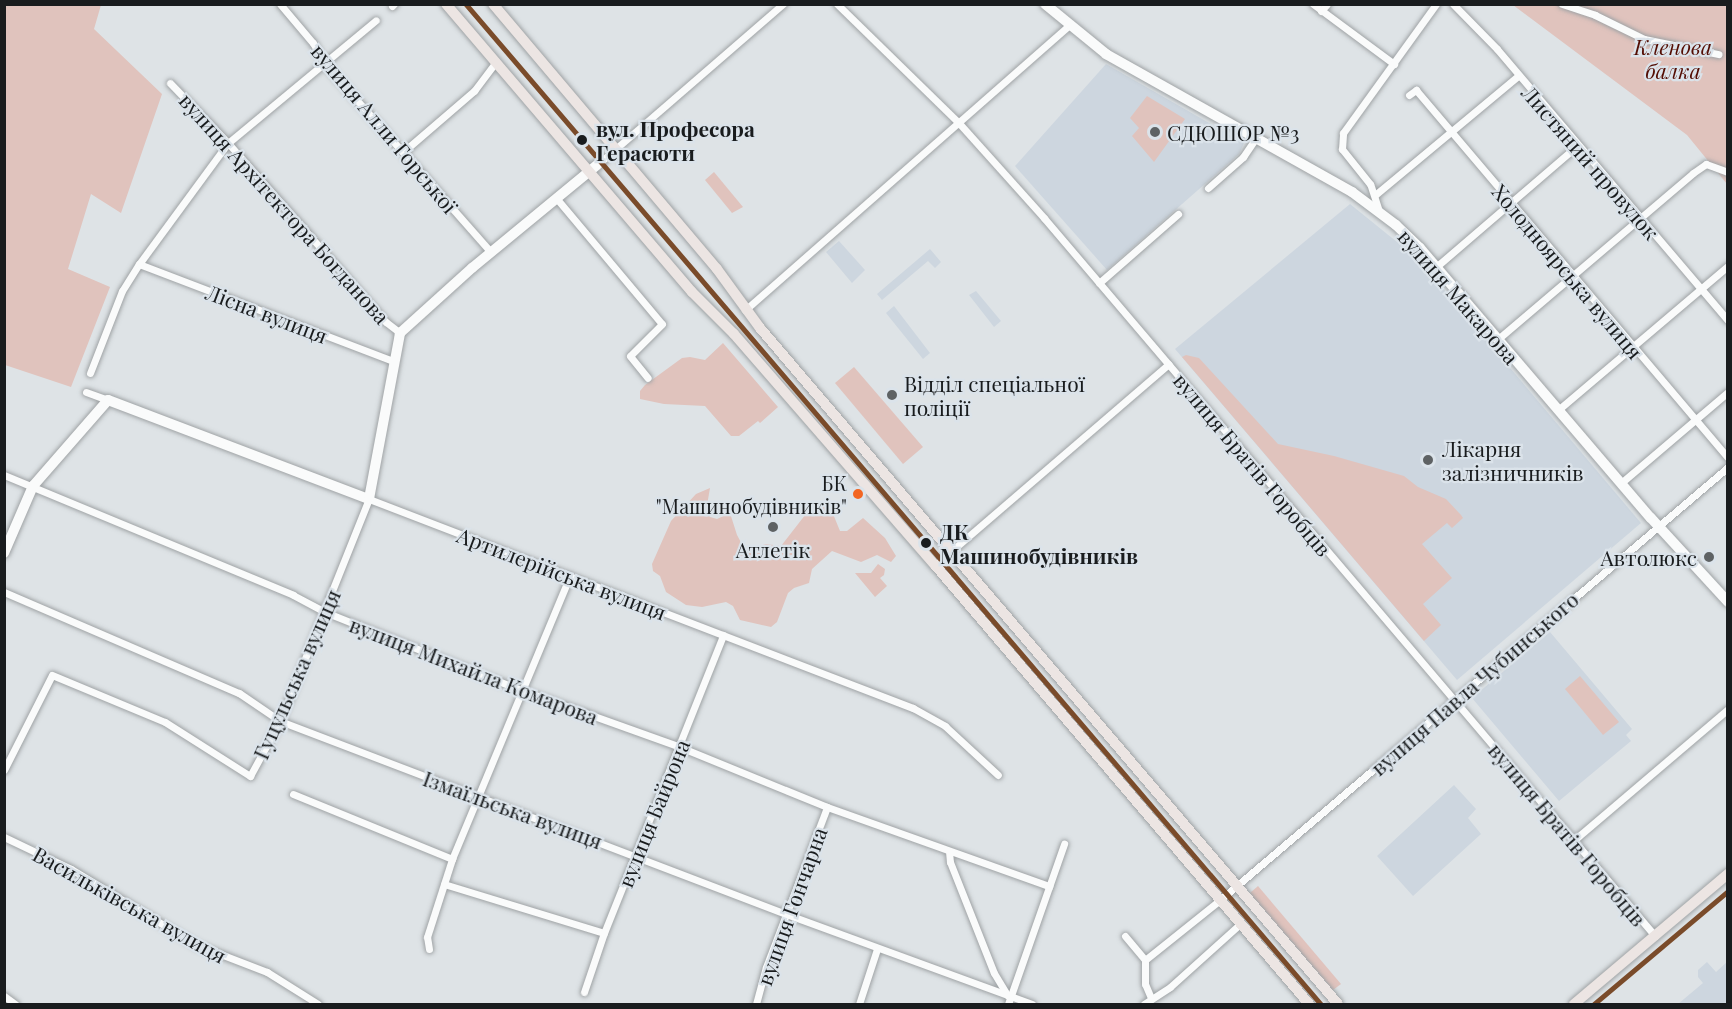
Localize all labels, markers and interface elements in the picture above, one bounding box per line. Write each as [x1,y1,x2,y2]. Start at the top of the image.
park label: Кленова балка [1634,33,1712,83]
street label: вулиця Алли Горської [307,38,463,218]
street label: Листяний провулок [1517,80,1665,244]
street label: вулиця Архітектора Богданова [175,87,395,329]
place label: вул. Професора Герасюти [596,115,755,165]
place label: СДЮШОР №3 [1167,119,1299,145]
marker: СДЮШОР №3 [1148,125,1162,139]
marker: вул. Професора Герасюти [573,131,591,149]
street label: Холодноярська вулиця [1487,178,1649,364]
street label: вулиця Макарова [1393,223,1525,369]
street label: Лісна вулиця [203,278,331,348]
street label: вулиця Братів Горобців [1169,367,1337,561]
place label: Відділ спеціальної поліції [904,370,1085,420]
marker: Відділ спеціальної поліції [885,388,899,402]
place label: Лікарня залізничників [1442,435,1583,485]
marker: Лікарня залізничників [1419,451,1437,469]
place label: БК "Машинобудівників" [656,470,847,517]
marker: БК "Машинобудівників" [852,488,864,500]
place label: ДК Машинобудівників [940,518,1138,568]
marker: Атлетік [766,520,780,534]
street label: Артилерійська вулиця [454,522,670,624]
marker: ДК Машинобудівників [917,534,935,552]
place label: Атлетік [736,536,810,562]
place label: Автолюкс [1600,544,1697,570]
marker: Автолюкс [1702,550,1716,564]
street label: Гуцульська вулиця [247,585,345,763]
street label: вулиця Павла Чубинського [1365,586,1583,780]
street label: вулиця Михайла Комарова [346,611,602,729]
street label: вулиця Байрона [612,735,694,891]
street label: вулиця Братів Горобців [1484,737,1652,931]
street label: Ізмаїльська вулиця [420,765,606,853]
street label: вулиця Гончарна [751,824,831,988]
street label: Васильківська вулиця [29,840,231,968]

